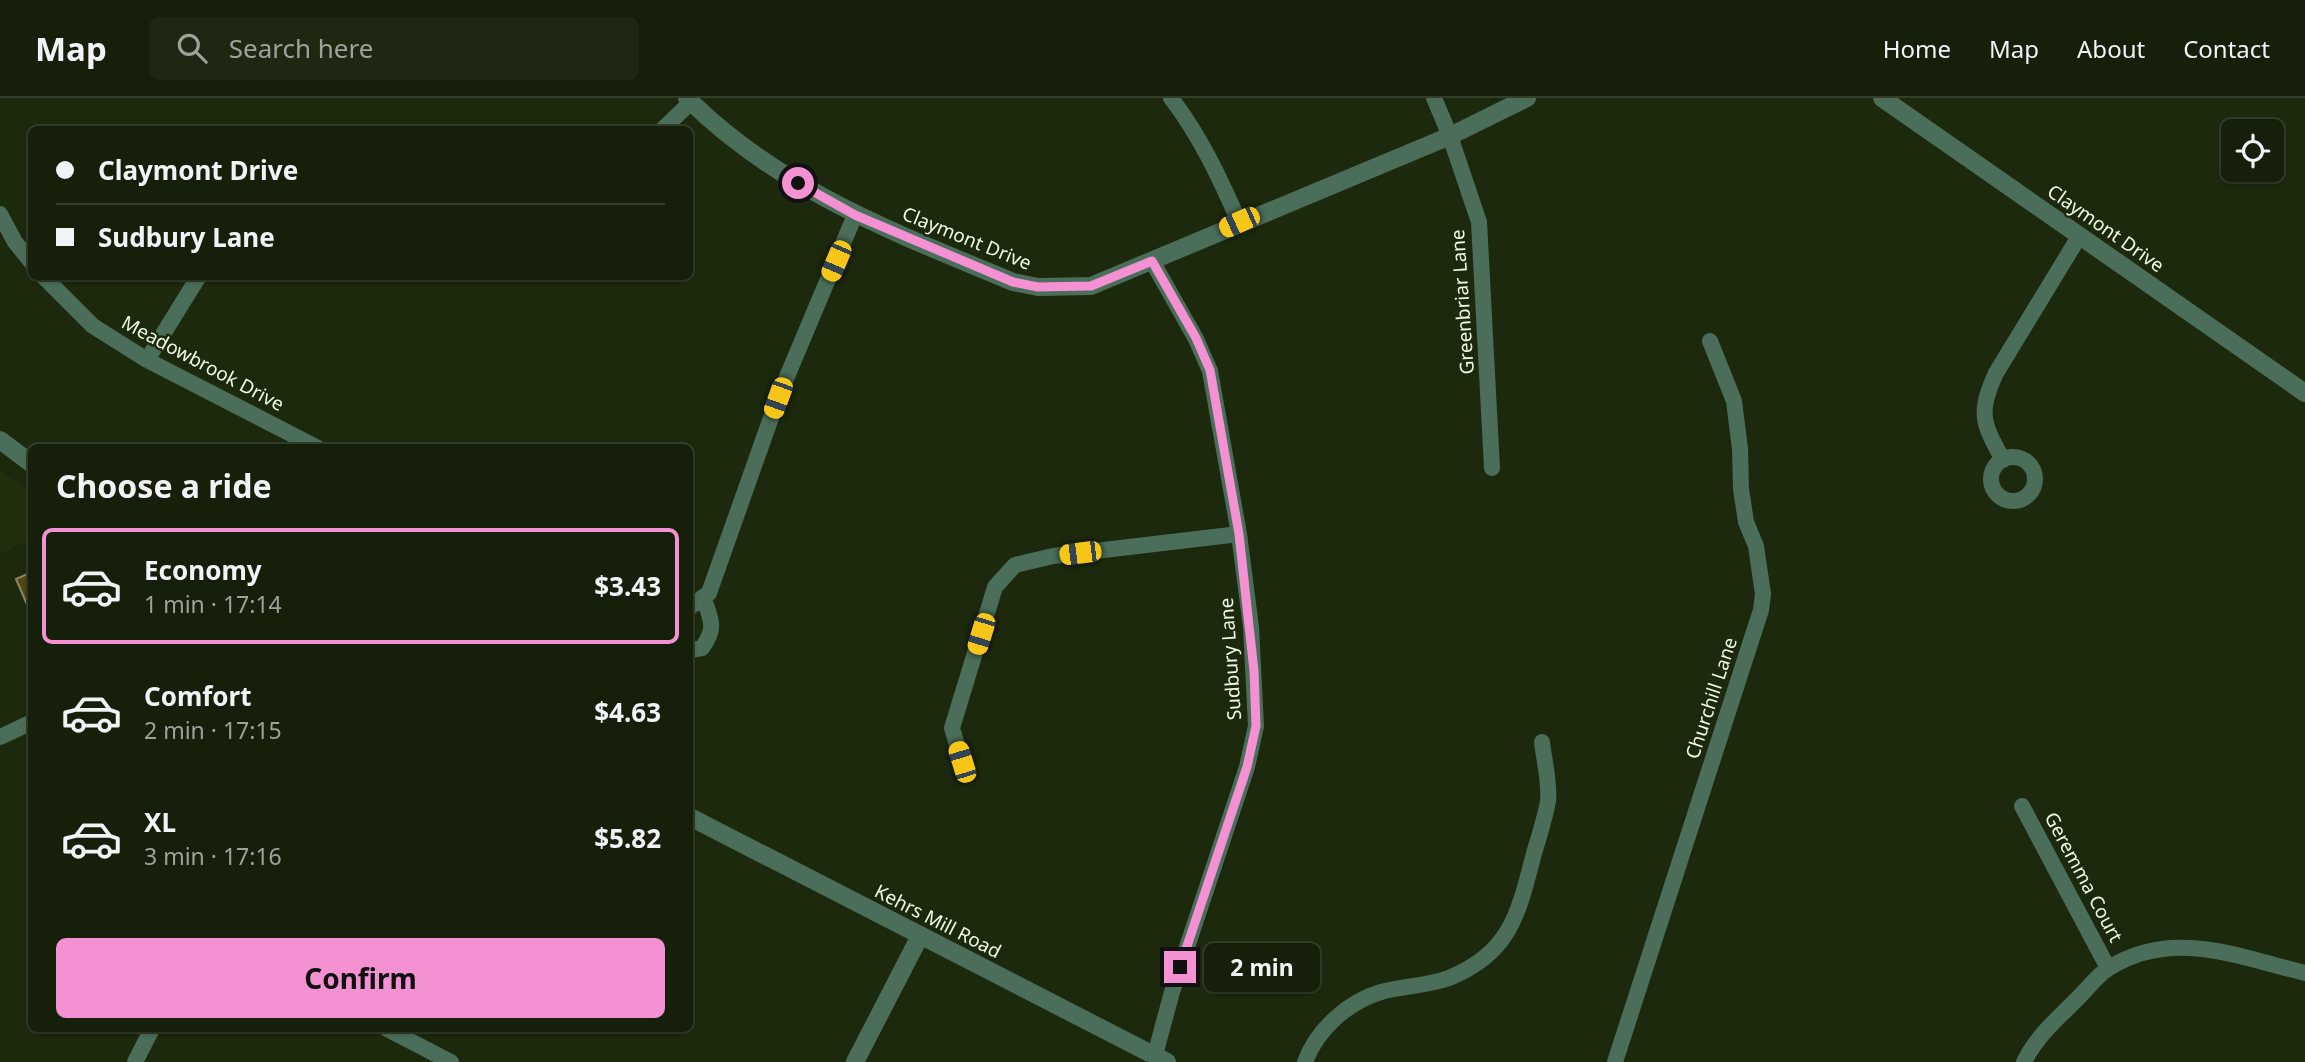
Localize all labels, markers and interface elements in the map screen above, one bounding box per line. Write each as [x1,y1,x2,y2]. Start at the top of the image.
search box [149,17,639,80]
text: Map [35,26,107,71]
icon: search [173,29,211,67]
text: Search here [229,30,373,66]
text: Home [1883,32,1951,65]
text: Map [1989,32,2039,65]
text: About [2077,32,2145,65]
text: Contact [2183,32,2270,65]
map controls [2221,119,2284,182]
button: locate [2221,119,2284,182]
text: Claymont Drive [98,152,298,188]
route start [782,167,814,199]
street label: Claymont Drive [2042,178,2170,278]
street label: Claymont Drive [899,200,1035,276]
car [1216,204,1263,240]
text: Sudbury Lane [98,219,275,255]
street label: Greenbriar Lane [1444,229,1480,375]
car [819,238,854,284]
street label: Meadowbrook Drive [117,309,289,417]
car [761,375,796,421]
text: Choose a ride [56,464,272,507]
car [1058,540,1103,566]
text: Economy [144,552,262,588]
icon: car [60,555,123,618]
text: $3.43 [594,568,661,604]
text: 1 min · 17:14 [144,588,282,620]
street label: Sudbury Lane [1213,597,1247,721]
car [965,611,998,657]
street label: Churchill Lane [1679,634,1743,762]
text: Comfort [144,678,252,714]
icon: car [60,681,123,744]
text: $4.63 [594,694,661,730]
text: 2 min · 17:15 [144,714,282,746]
car [946,739,979,785]
text: XL [144,804,176,840]
icon: car [60,807,123,870]
street label: Geremma Court [2039,807,2129,947]
text: $5.82 [594,820,661,856]
text: 3 min · 17:16 [144,840,282,872]
street label: Kehrs Mill Road [870,878,1006,964]
button: Confirm [56,938,665,1018]
callout: 2 min [1204,942,1320,992]
route end [1164,951,1196,983]
text: 2 min [1230,951,1294,983]

